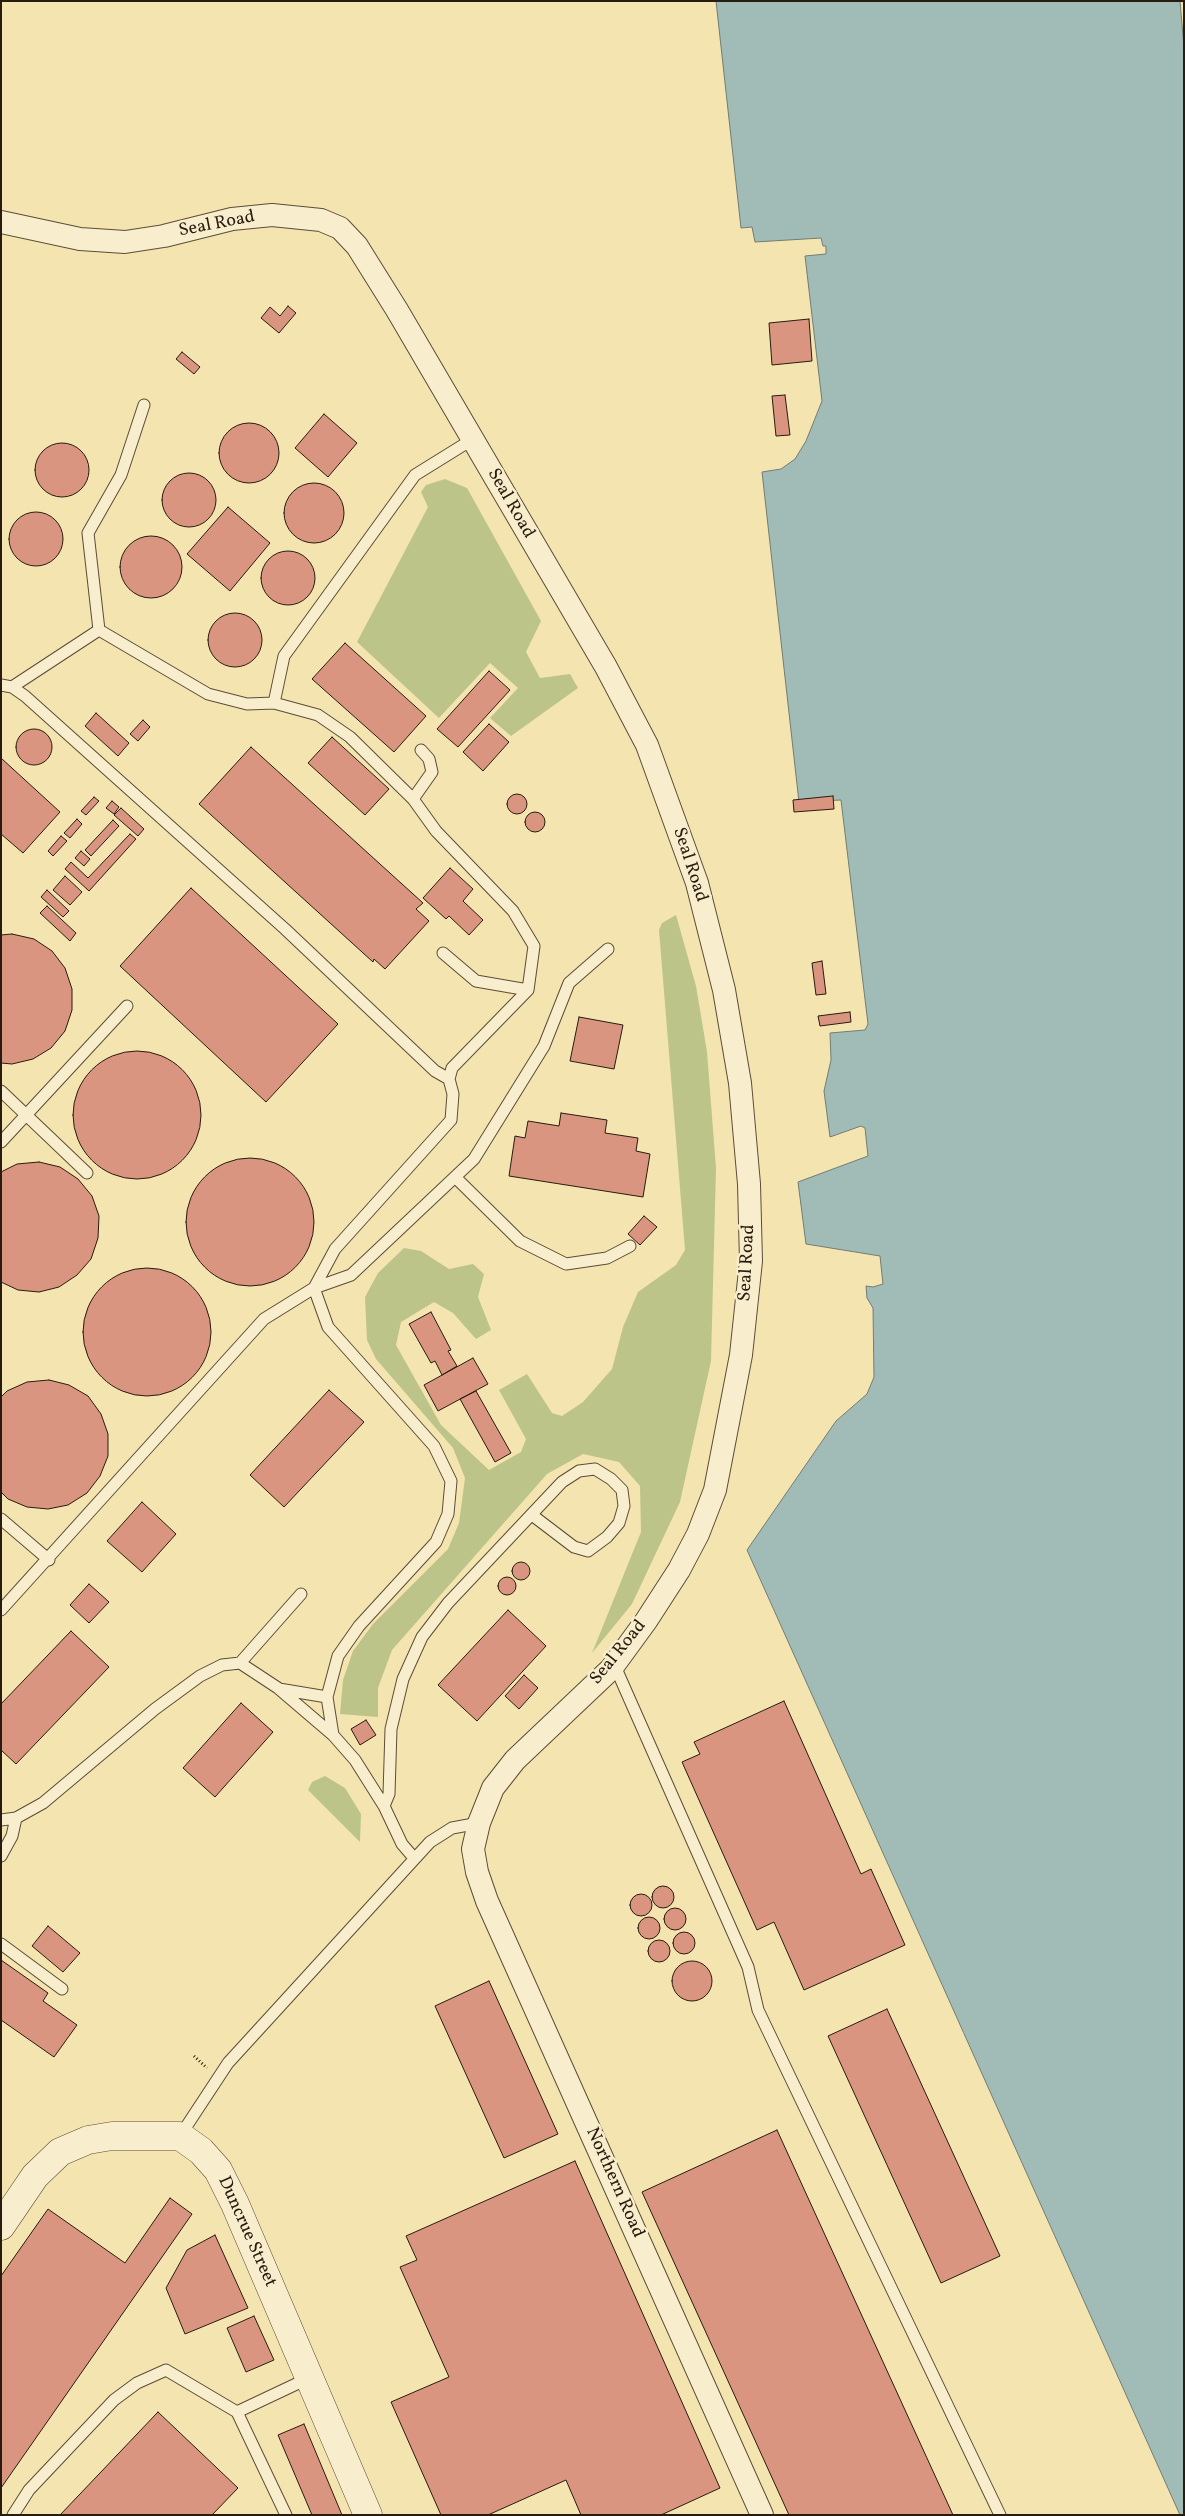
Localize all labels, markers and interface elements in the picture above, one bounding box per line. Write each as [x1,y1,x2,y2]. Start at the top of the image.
street label: Seal Road [177,207,257,243]
street label: Seal Road [481,465,539,543]
street label: Seal Road [667,825,711,905]
street label: Seal Road [735,1224,761,1302]
street label: Seal Road [586,1616,652,1690]
street label: Northern Road [580,2124,648,2242]
street label: Duncrue Street [212,2173,280,2291]

